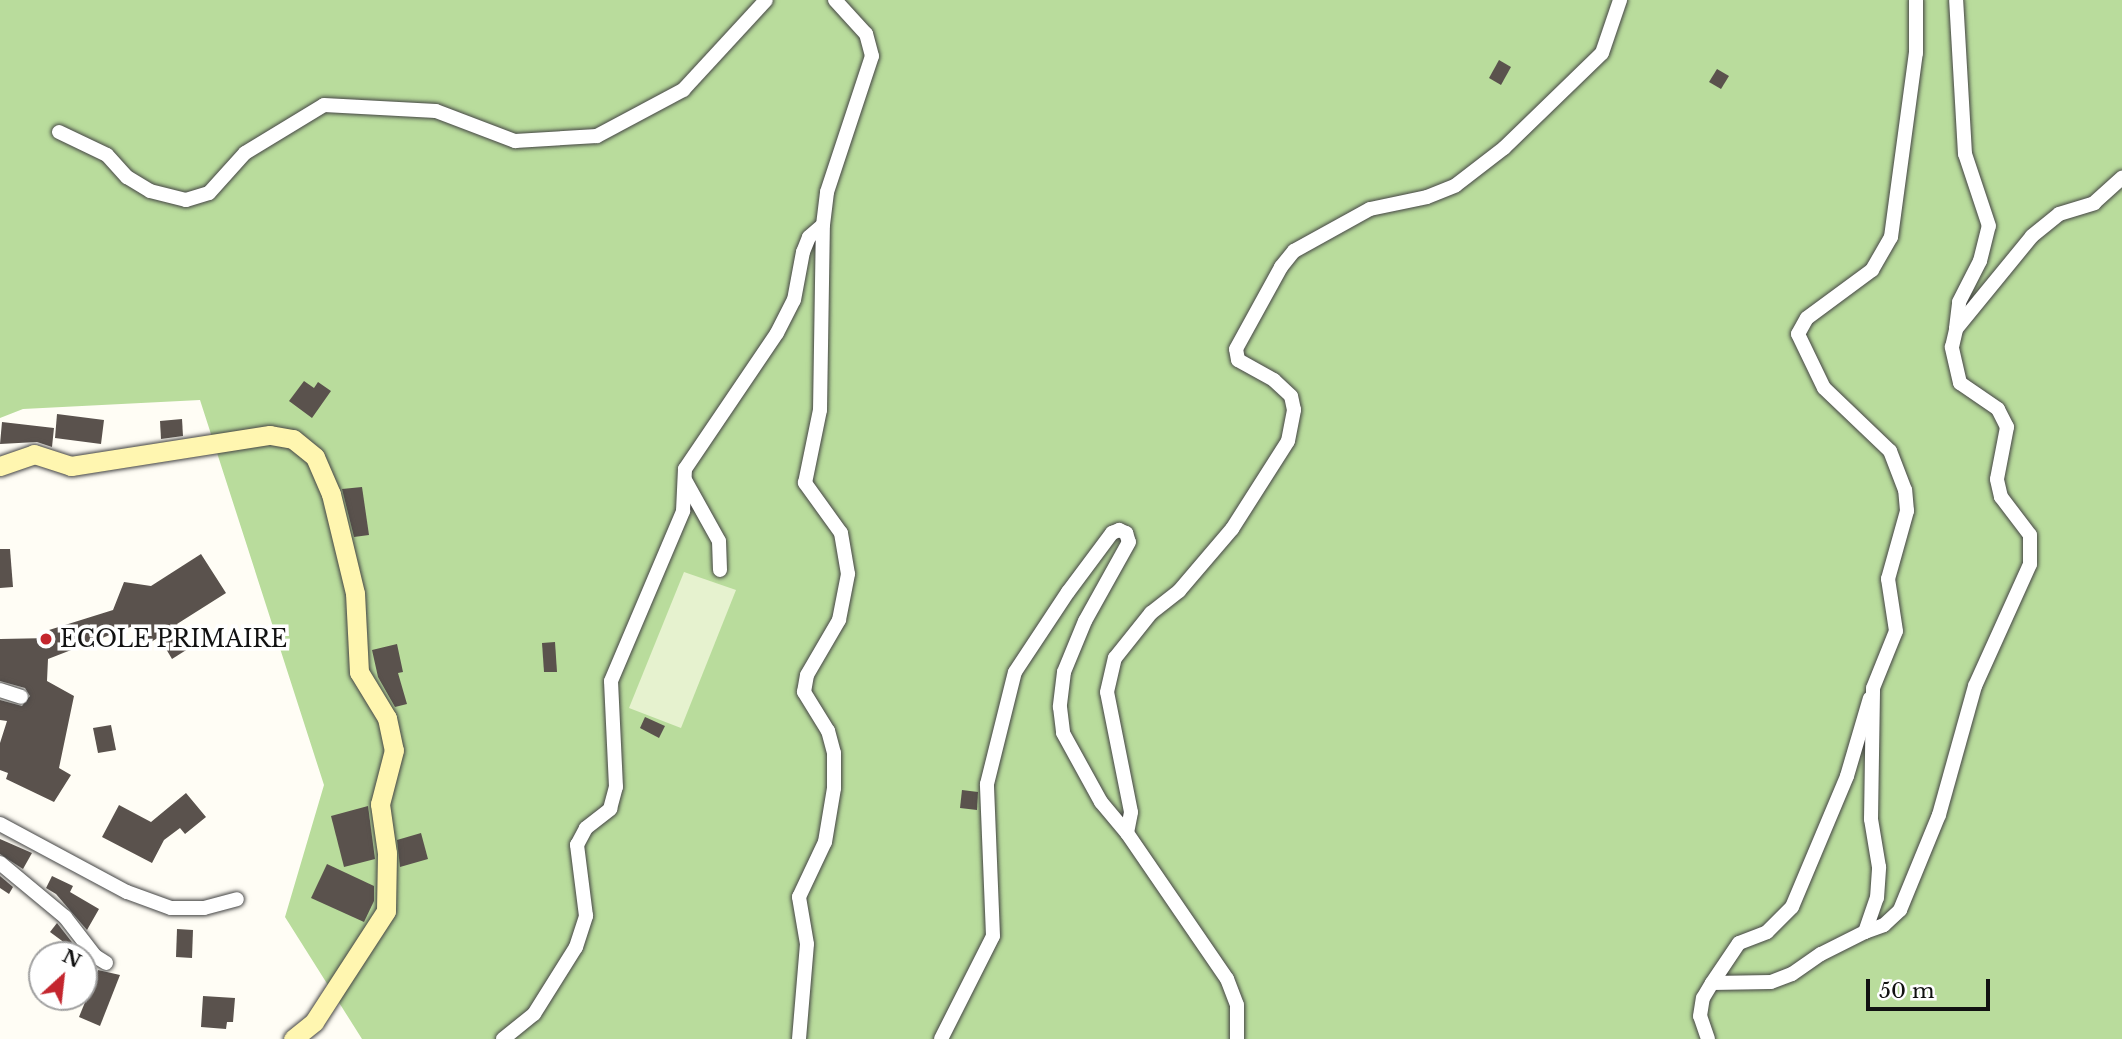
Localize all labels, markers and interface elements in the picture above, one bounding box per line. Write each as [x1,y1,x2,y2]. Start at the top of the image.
place label: ECOLE PRIMAIRE [60,625,287,653]
marker: ECOLE PRIMAIRE [38,631,54,647]
north arrow [28,941,98,1011]
text: N [59,944,85,973]
scale bar [1870,965,1994,1009]
text: 50 m [1879,978,1934,1004]

